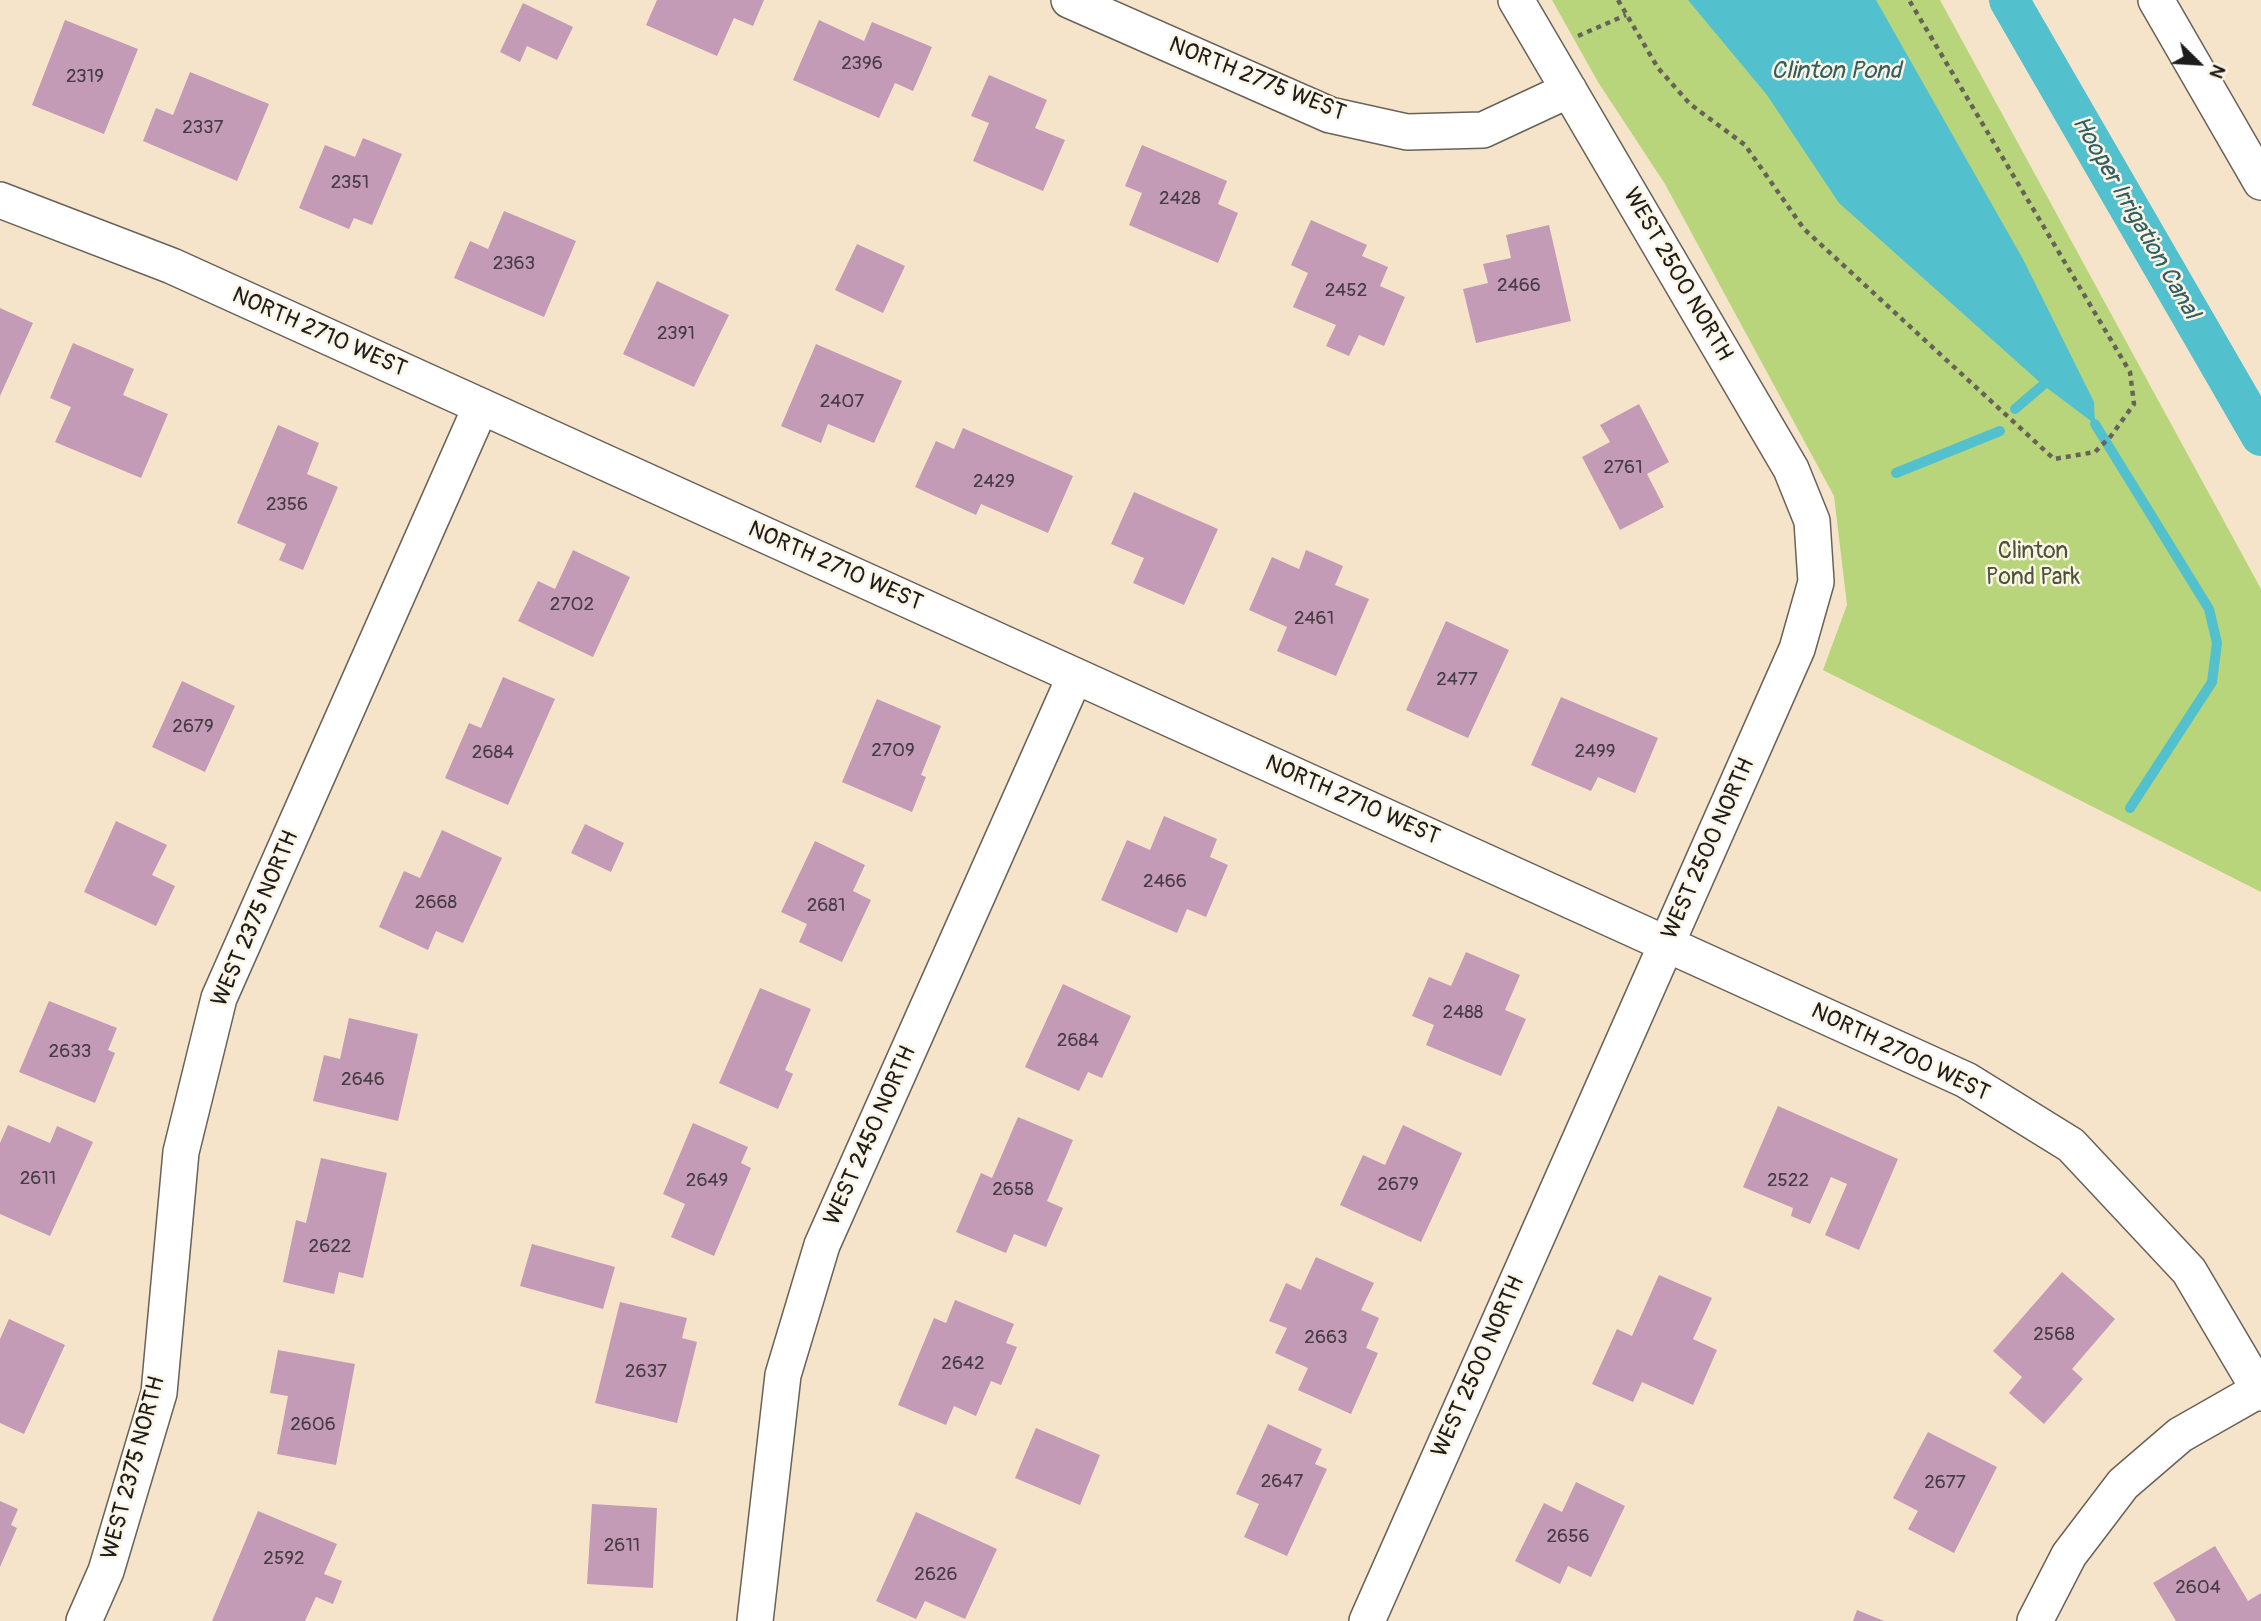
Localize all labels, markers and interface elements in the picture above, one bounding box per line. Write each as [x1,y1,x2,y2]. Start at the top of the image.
north arrow [2163,28,2233,98]
street label: NORTH 2775 WEST [1165,32,1349,128]
house number: 2396 [841,53,883,75]
water label: Clinton Pond [1771,58,1901,86]
text: N [2204,61,2231,82]
house number: 2319 [66,66,104,88]
water label: Hooper Irrigation Canal [2065,111,2205,325]
house number: 2337 [182,117,224,139]
house number: 2351 [331,172,369,194]
street label: WEST 2500 NORTH [1616,184,1738,366]
house number: 2428 [1159,188,1201,210]
house number: 2363 [493,253,535,275]
house number: 2466 [1497,275,1541,297]
house number: 2452 [1325,280,1367,302]
street label: NORTH 2710 WEST [227,282,411,384]
house number: 2391 [657,323,695,345]
house number: 2407 [820,391,864,413]
house number: 2761 [1603,457,1643,479]
house number: 2429 [973,471,1015,493]
house number: 2356 [266,494,308,516]
street label: NORTH 2710 WEST [743,516,927,618]
park label: Clinton Pond Park [1986,538,2080,592]
house number: 2702 [550,594,594,616]
house number: 2461 [1294,608,1334,630]
house number: 2477 [1436,669,1478,691]
house number: 2679 [172,716,214,738]
house number: 2709 [871,740,915,762]
house number: 2499 [1574,741,1616,763]
house number: 2684 [472,742,514,764]
street label: NORTH 2710 WEST [1260,750,1444,852]
street label: WEST 2500 NORTH [1657,754,1761,944]
street label: WEST 2375 NORTH [207,827,305,1011]
house number: 2466 [1143,871,1187,893]
house number: 2668 [415,892,457,914]
house number: 2681 [807,895,845,917]
street label: NORTH 2700 WEST [1806,998,1994,1108]
house number: 2488 [1443,1002,1483,1024]
house number: 2684 [1057,1030,1099,1052]
house number: 2633 [49,1041,91,1063]
street label: WEST 2450 NORTH [819,1042,923,1230]
house number: 2646 [341,1069,385,1091]
house number: 2611 [20,1168,56,1190]
house number: 2649 [686,1170,728,1192]
house number: 2522 [1767,1170,1809,1192]
house number: 2679 [1377,1174,1419,1196]
house number: 2658 [992,1179,1034,1201]
house number: 2622 [309,1236,351,1258]
street label: WEST 2500 NORTH [1427,1272,1531,1462]
house number: 2568 [2033,1324,2075,1346]
house number: 2663 [1304,1327,1348,1349]
house number: 2642 [941,1353,985,1375]
house number: 2637 [625,1361,667,1383]
street label: WEST 2375 NORTH [96,1374,172,1562]
house number: 2606 [290,1414,336,1436]
house number: 2647 [1261,1471,1303,1493]
house number: 2677 [1924,1472,1966,1494]
house number: 2656 [1546,1526,1590,1548]
house number: 2611 [604,1535,640,1557]
house number: 2592 [263,1548,305,1570]
house number: 2626 [914,1564,958,1586]
house number: 2604 [2175,1577,2221,1599]

